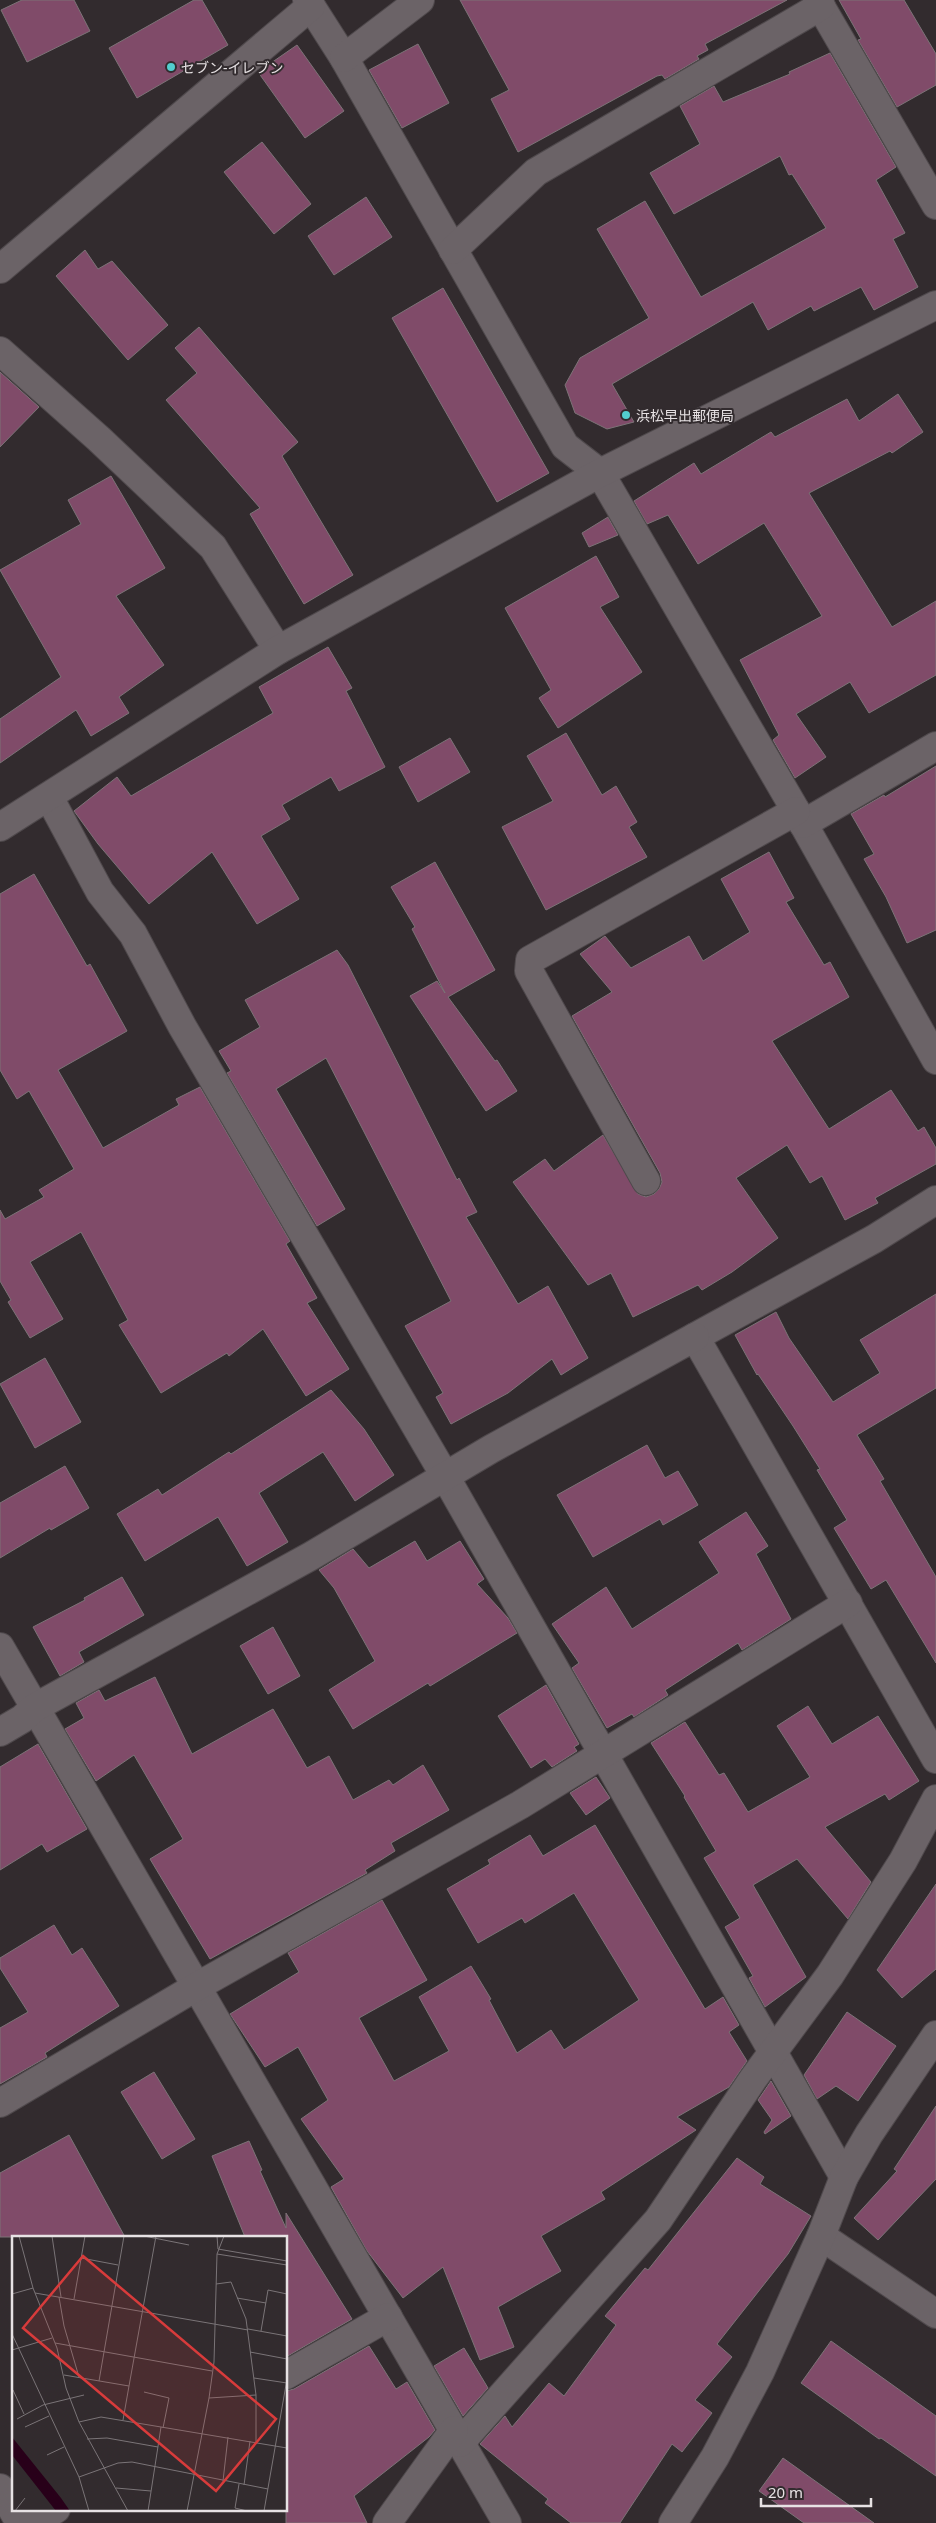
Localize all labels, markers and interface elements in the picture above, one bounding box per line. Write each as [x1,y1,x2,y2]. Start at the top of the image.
place label: セブン-イレブン [181,58,284,77]
marker: セブン-イレブン [165,61,177,73]
place label: 浜松早出郵便局 [636,406,734,425]
marker: 浜松早出郵便局 [620,409,632,421]
inset map [12,2236,288,2510]
scale bar [761,2476,871,2508]
text: 20 m [768,2482,803,2502]

